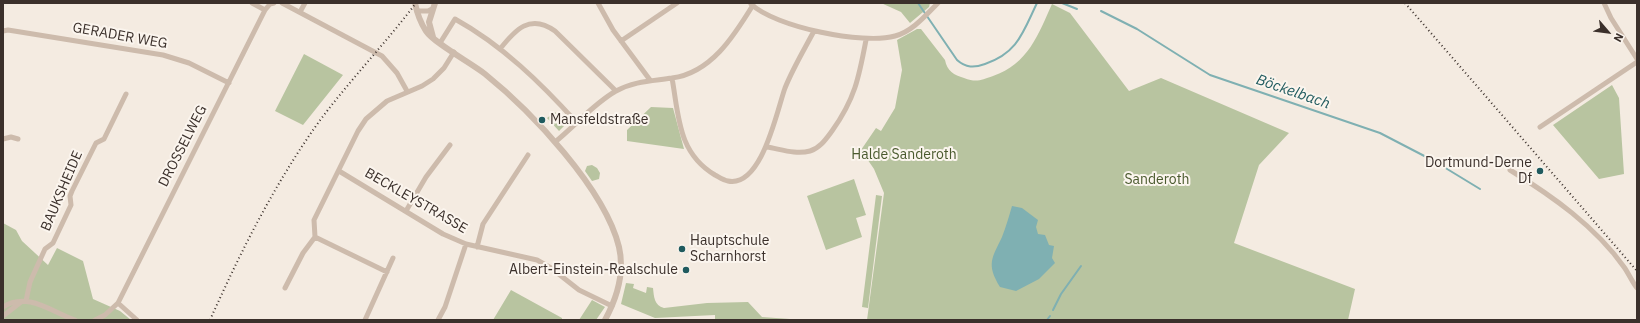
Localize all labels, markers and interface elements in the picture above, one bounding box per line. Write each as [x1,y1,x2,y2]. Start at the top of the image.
north arrow [1588,12,1628,52]
street label: GERADER WEG [71,19,169,53]
text: N [1611,31,1627,44]
water label: Böckelbach [1254,71,1332,113]
street label: DROSSELWEG [155,102,211,190]
place label: Mansfeldstraße [550,112,648,128]
marker: Mansfeldstraße [537,115,547,125]
park label: Halde Sanderoth [851,147,957,163]
street label: BAUKSHEIDE [38,148,86,234]
place label: Dortmund-Derne Df [1425,155,1532,188]
street label: BECKLEYSTRASSE [362,165,470,237]
marker: Dortmund-Derne Df [1535,166,1545,176]
park label: Sanderoth [1124,172,1190,188]
place label: Hauptschule Scharnhorst [690,233,770,266]
marker: Hauptschule Scharnhorst [677,244,687,254]
place label: Albert-Einstein-Realschule [509,262,678,278]
marker: Albert-Einstein-Realschule [681,265,691,275]

